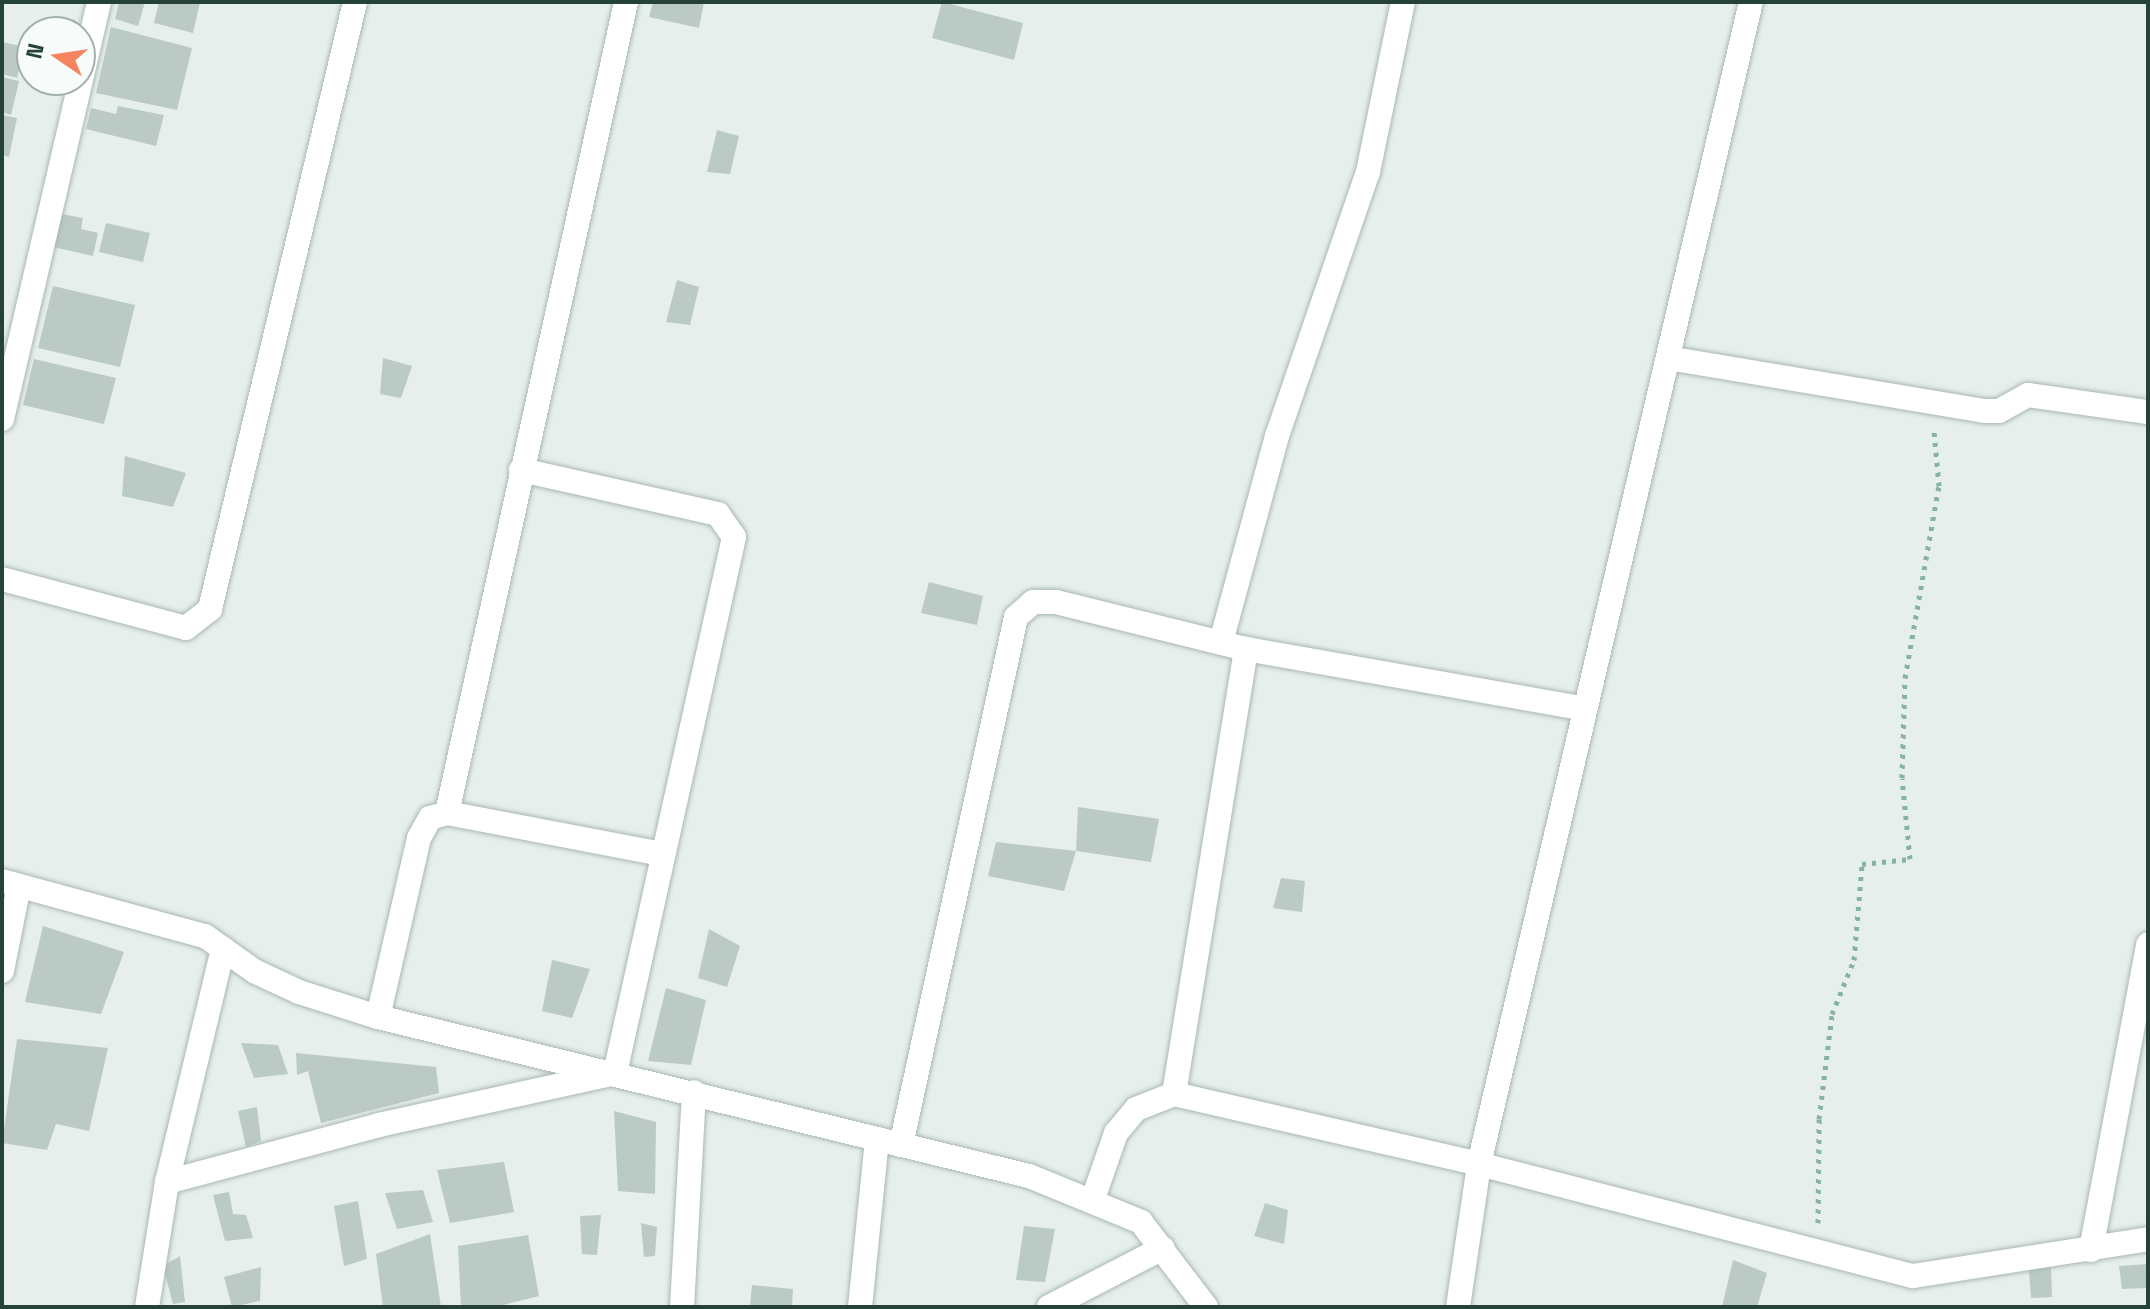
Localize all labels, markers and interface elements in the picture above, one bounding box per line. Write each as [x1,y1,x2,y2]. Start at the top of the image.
north arrow [16,16,96,96]
text: N [19,41,50,61]

